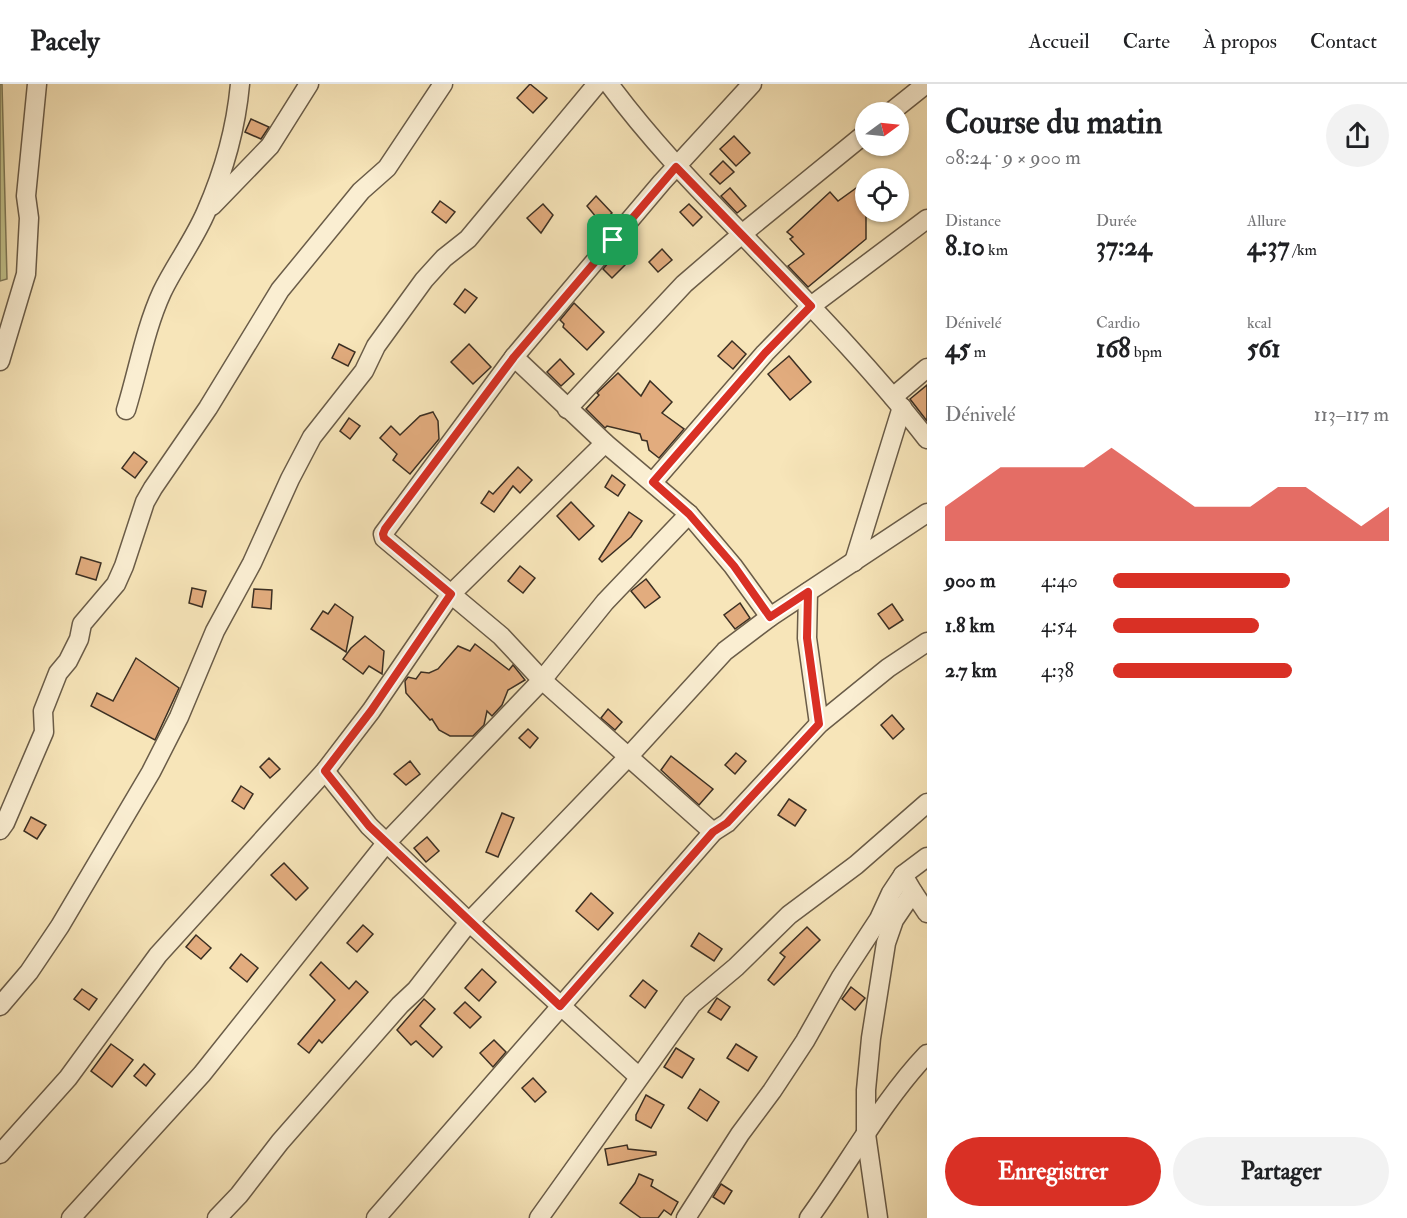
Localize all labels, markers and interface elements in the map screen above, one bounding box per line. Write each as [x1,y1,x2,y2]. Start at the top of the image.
text: Pacely [30,24,100,59]
text: Accueil [1029,28,1090,55]
text: Carte [1123,28,1170,55]
text: À propos [1203,28,1277,55]
text: Contact [1310,28,1377,55]
north arrow [855,102,909,156]
map controls [855,102,909,222]
text: Course du matin [945,102,1162,143]
button: share [1326,104,1389,167]
text: 08:24 · 9 × 900 m [945,145,1081,170]
button: locate [855,168,909,222]
text: Distance [945,211,1001,231]
text: Durée [1096,211,1137,231]
text: Allure [1247,211,1286,231]
pin [587,214,638,265]
icon: arrive [596,223,629,256]
text: 8.10 [945,231,985,263]
text: 37:24 [1096,231,1152,263]
text: 4:37 [1247,231,1289,263]
text: km [985,240,1008,260]
text: /km [1289,240,1317,260]
text: Dénivelé [945,313,1001,333]
text: Cardio [1096,313,1140,333]
text: kcal [1247,313,1272,333]
text: 45 [945,333,970,365]
text: 168 [1096,333,1130,365]
text: 561 [1247,333,1281,365]
text: m [970,342,986,362]
text: bpm [1130,342,1162,362]
text: Dénivelé [945,402,1015,427]
text: 113–117 m [1314,402,1389,427]
text: 900 m [945,568,995,593]
text: 4:40 [1041,568,1078,593]
text: 1.8 km [945,613,995,638]
text: 4:54 [1041,613,1076,638]
text: 2.7 km [945,658,997,683]
text: 4:38 [1041,658,1074,683]
button: Enregistrer [945,1137,1161,1206]
button: Partager [1173,1137,1389,1206]

